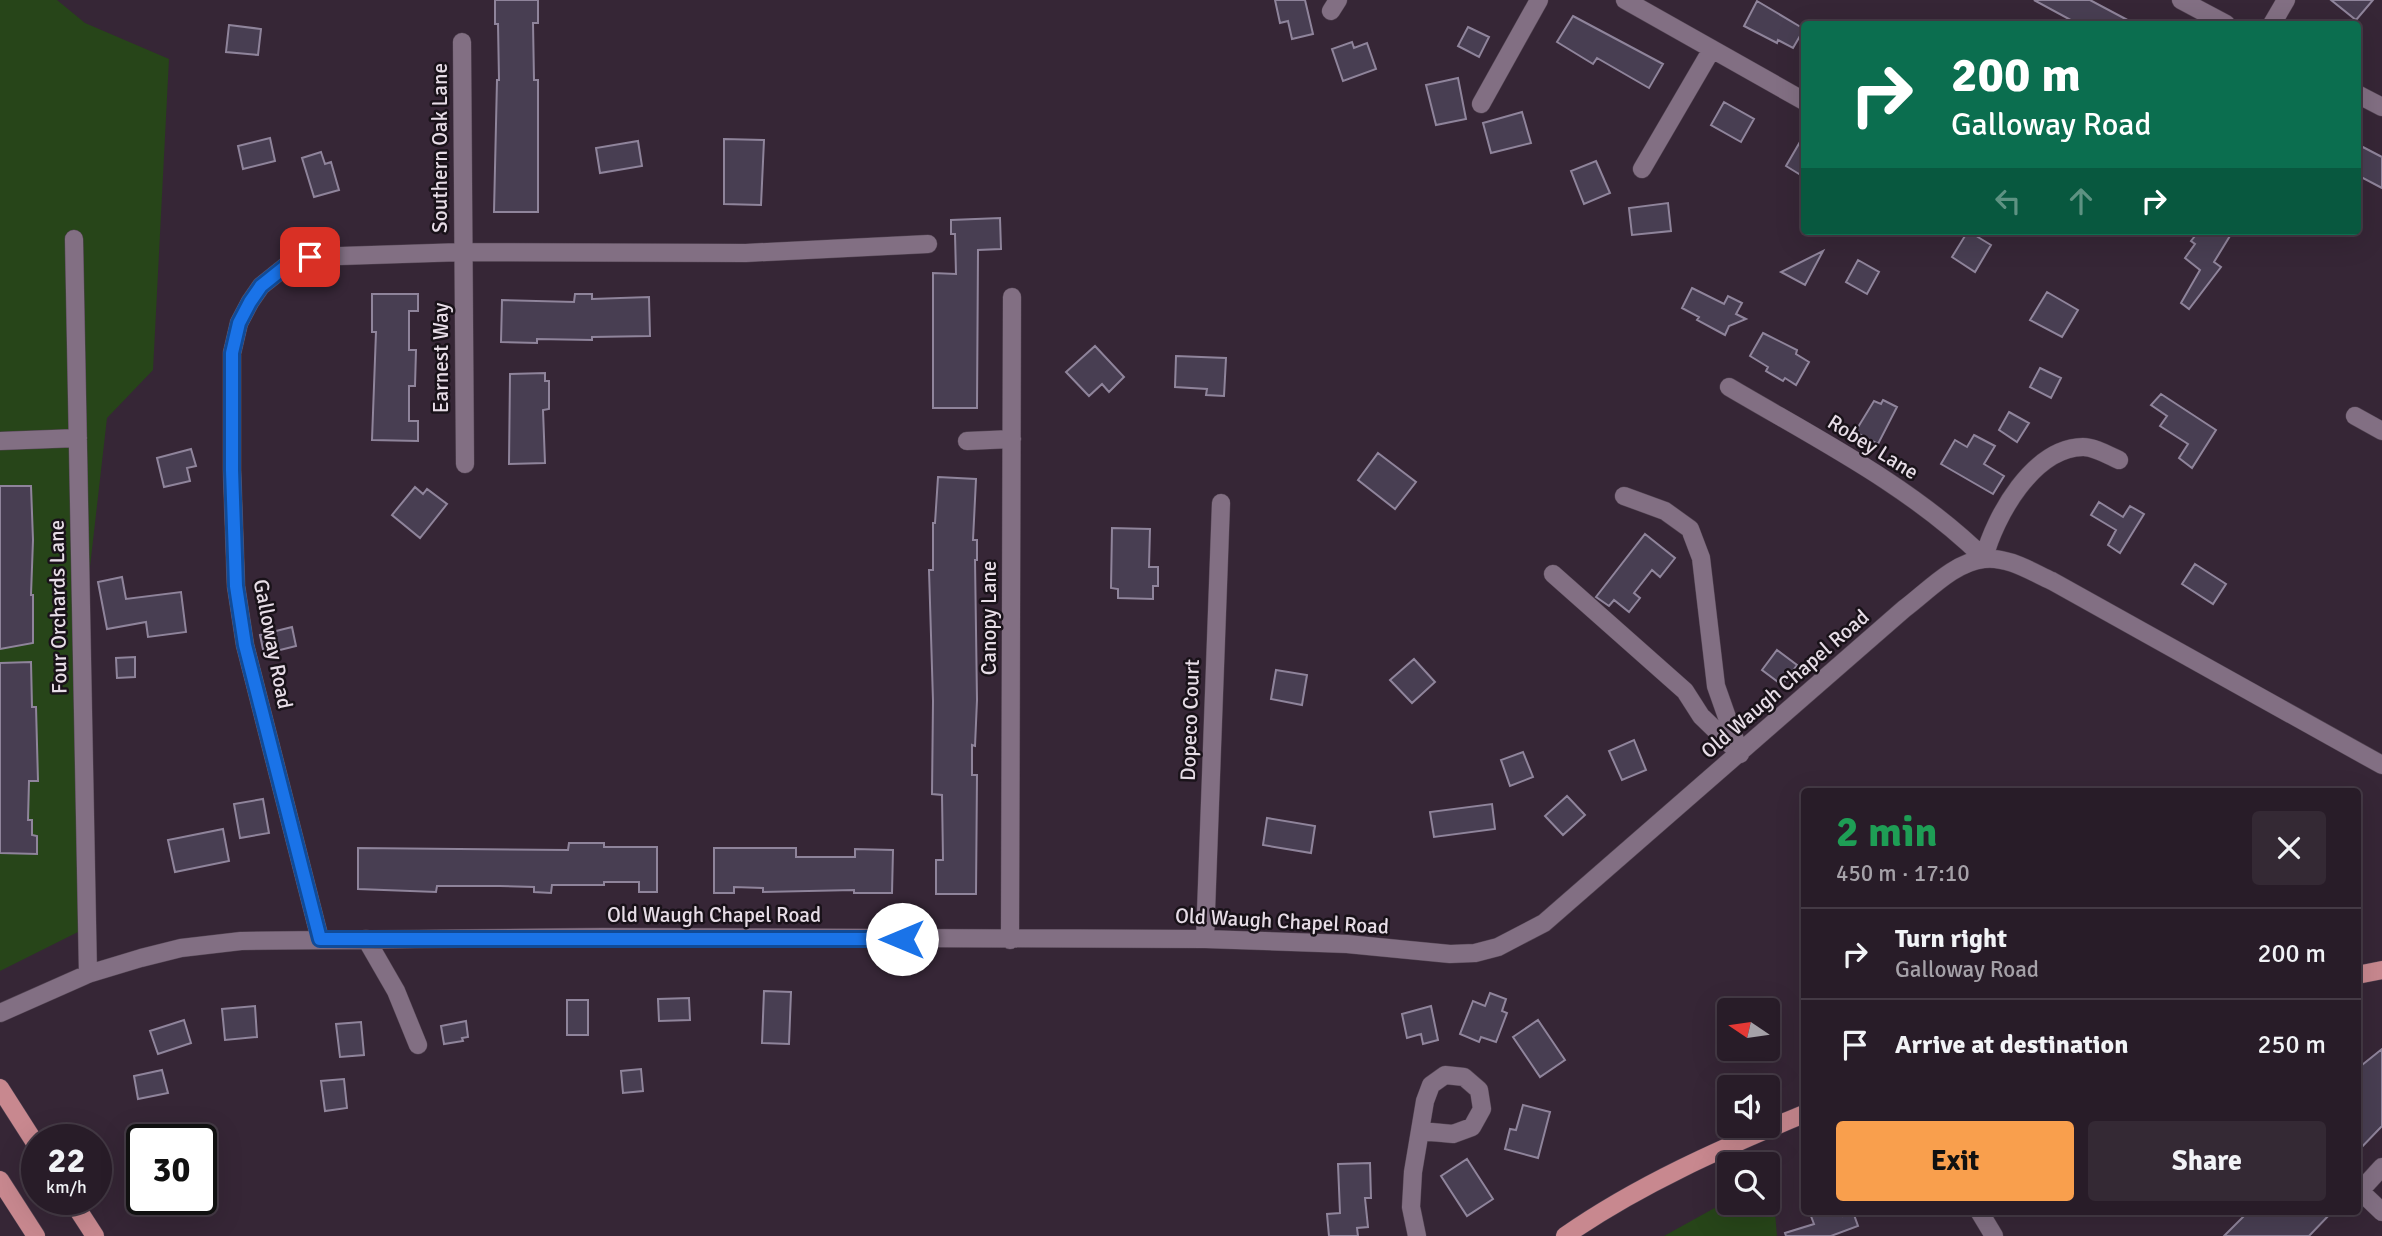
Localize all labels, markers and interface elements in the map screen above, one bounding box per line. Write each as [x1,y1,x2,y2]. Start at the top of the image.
text: 200 m [1951,45,2081,105]
icon: right [1836,49,1927,140]
street label: Southern Oak Lane [427,63,453,233]
text: Galloway Road [1951,105,2151,144]
icon: left [1989,182,2027,220]
icon: ahead [2062,182,2100,220]
icon: right [2135,182,2173,220]
pin [280,227,340,287]
icon: arrive [291,238,329,276]
street label: Earnest Way [428,303,454,413]
street label: Robey Lane [1823,409,1923,485]
street label: Four Orchards Lane [43,520,73,694]
street label: Canopy Lane [976,561,1002,675]
street label: Galloway Road [248,577,298,711]
street label: Old Waugh Chapel Road [1696,604,1874,764]
street label: Dopeco Court [1175,659,1205,781]
text: 2 min [1836,807,1937,858]
button: close [2252,811,2326,885]
text: 450 m · 17:10 [1836,859,1970,888]
street label: Old Waugh Chapel Road [607,902,821,928]
position arrow [865,902,939,976]
street label: Old Waugh Chapel Road [1174,902,1390,940]
text: Turn right [1895,923,2007,955]
icon: right [1836,935,1874,973]
text: 200 m [2257,938,2326,970]
text: Galloway Road [1895,955,2039,984]
north arrow [1717,998,1780,1060]
map controls [1717,998,1780,1215]
icon: arrive [1836,1026,1874,1064]
text: Arrive at destination [1895,1029,2128,1061]
text: 250 m [2257,1029,2326,1061]
button: sound [1717,1075,1780,1138]
button: Exit [1836,1121,2074,1201]
button: Share [2088,1121,2326,1201]
speed limit sign: 30 [126,1124,217,1215]
text: 22 [48,1139,85,1182]
button: search [1717,1152,1780,1215]
text: km/h [46,1176,87,1198]

